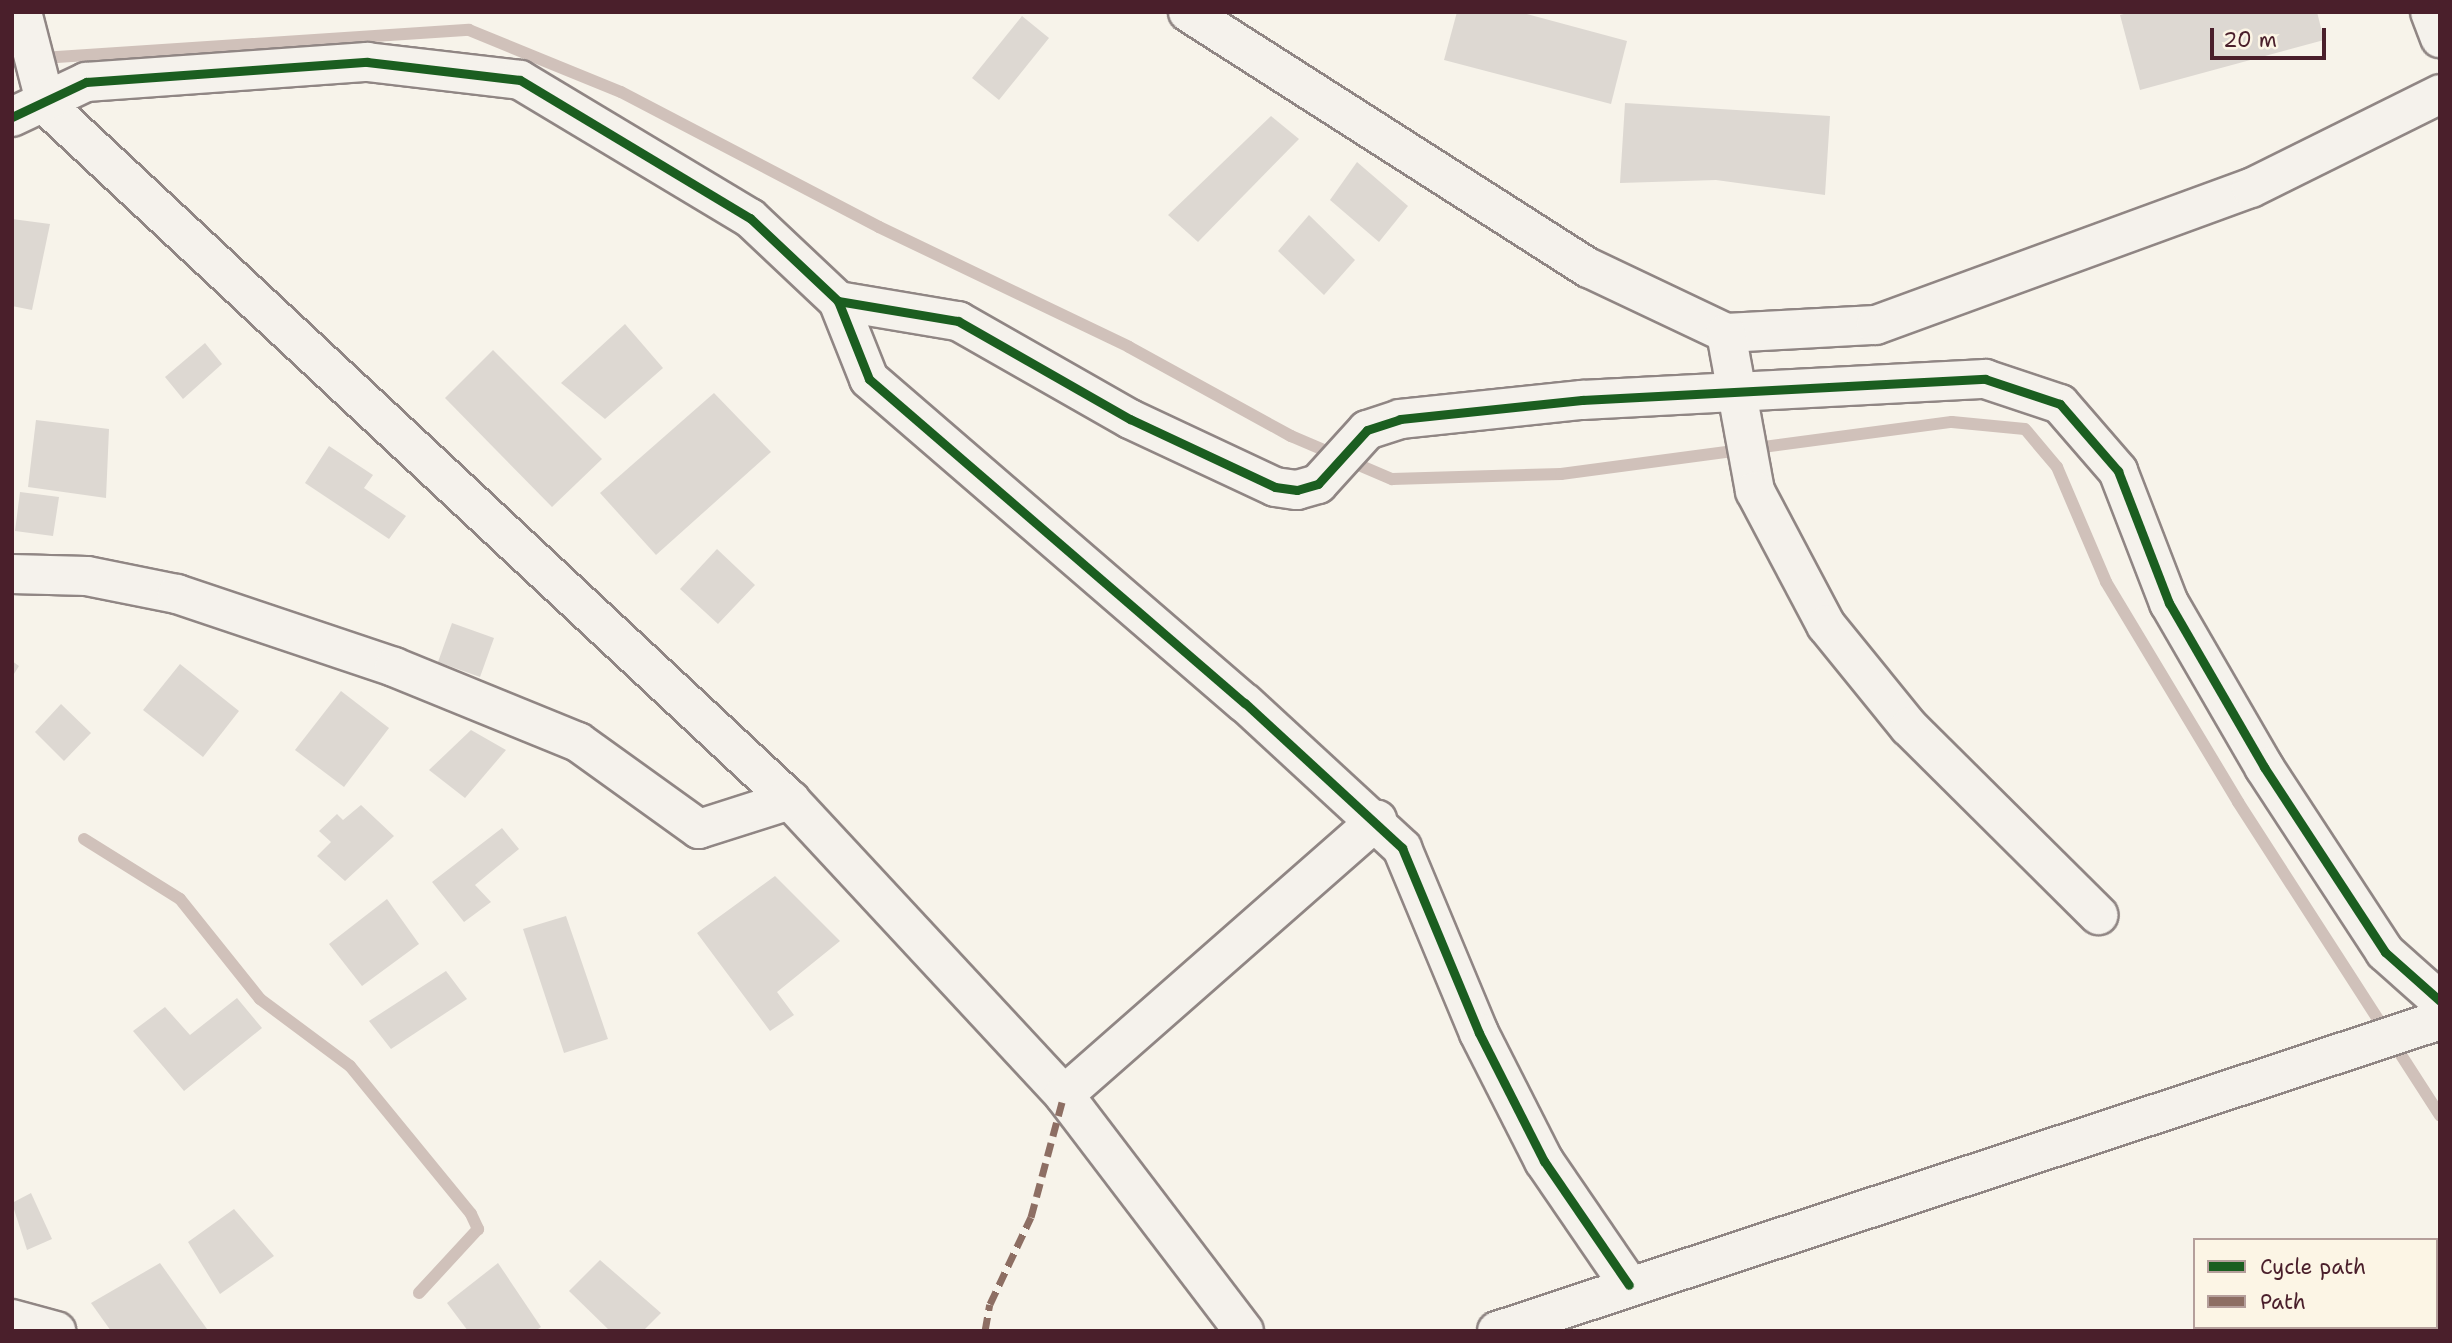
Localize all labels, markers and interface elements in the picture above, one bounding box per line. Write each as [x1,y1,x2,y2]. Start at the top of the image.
scale bar [2214,14,2330,58]
text: 20 m [2223,26,2277,54]
legend [2193,1238,2438,1329]
text: Cycle path [2260,1253,2366,1281]
text: Path [2260,1288,2306,1316]

